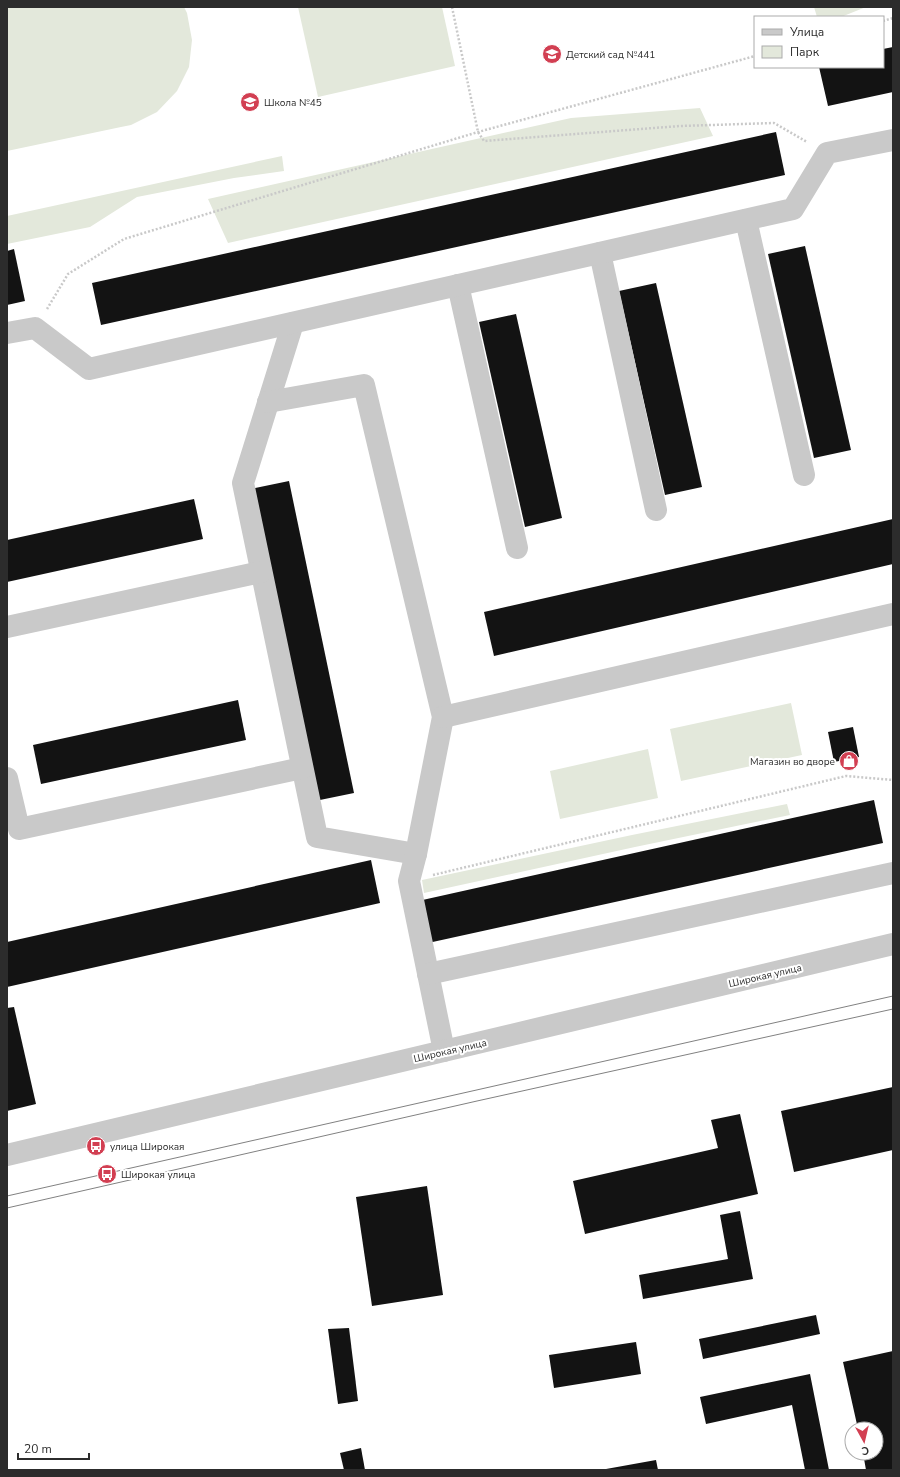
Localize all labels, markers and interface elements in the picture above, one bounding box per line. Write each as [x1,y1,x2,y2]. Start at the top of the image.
legend [754,16,884,68]
text: Улица [789,24,824,40]
school or university icon: Детский сад №441 [541,43,563,65]
text: Парк [790,44,820,60]
place label: Детский сад №441 [566,48,655,62]
school or university icon: Школа №45 [239,91,261,113]
place label: Школа №45 [264,96,322,110]
shop icon: Магазин во дворе [838,750,860,772]
place label: Магазин во дворе [750,755,835,769]
street label: Широкая улица [727,961,803,991]
street label: Широкая улица [412,1036,488,1066]
bus stop icon: улица Широкая [85,1135,107,1157]
place label: улица Широкая [110,1140,184,1154]
bus stop icon: Широкая улица [96,1163,118,1185]
place label: Широкая улица [121,1168,195,1182]
north arrow [844,1421,884,1461]
scale bar [18,1435,89,1461]
text: 20 m [24,1441,52,1457]
text: С [860,1442,870,1458]

